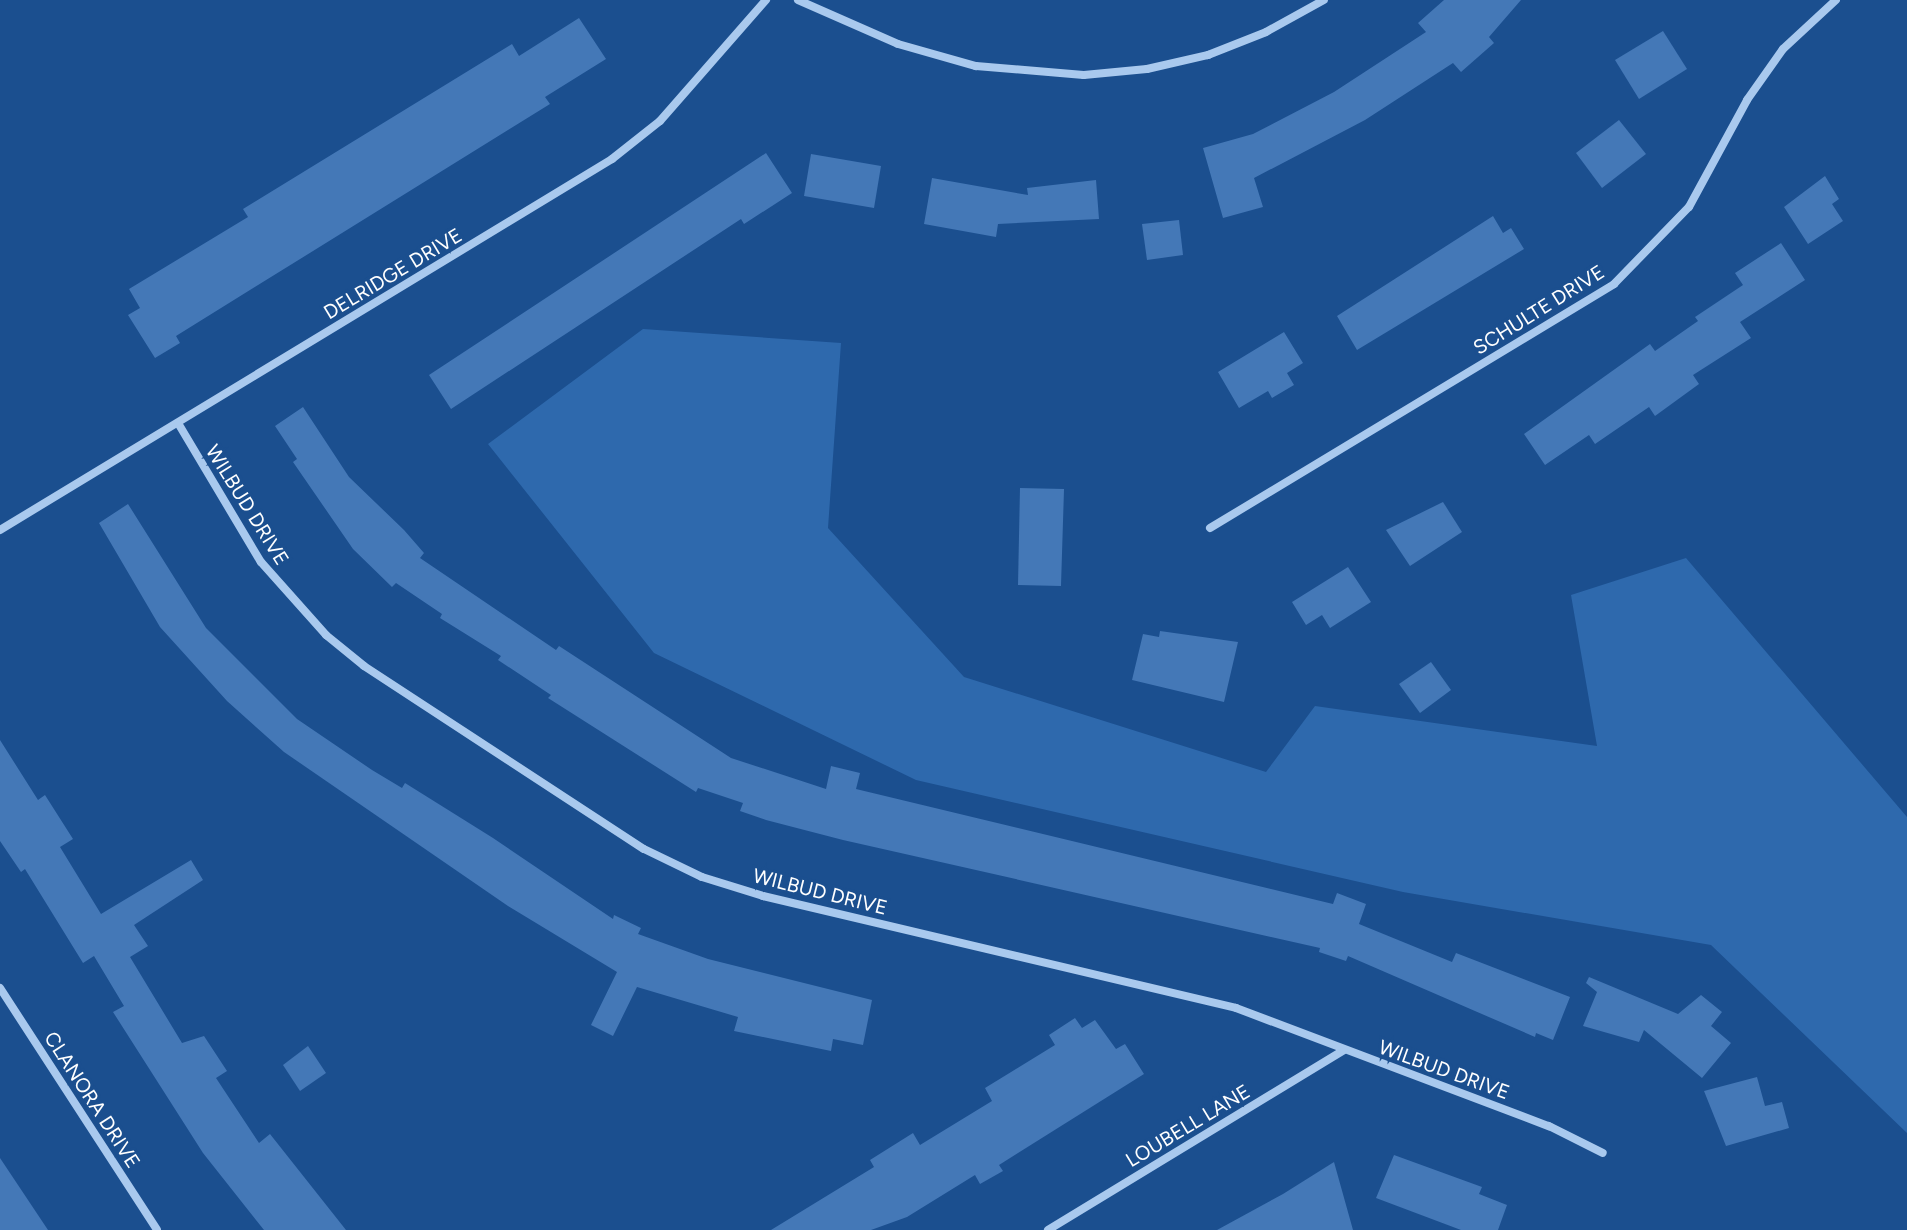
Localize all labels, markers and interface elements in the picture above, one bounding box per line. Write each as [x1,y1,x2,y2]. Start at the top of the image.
street label: DELRIDGE DRIVE [319,223,467,325]
street label: SCHULTE DRIVE [1469,260,1609,360]
street label: WILBUD DRIVE [200,440,294,570]
street label: WILBUD DRIVE [750,864,890,920]
street label: CLANORA DRIVE [39,1027,145,1173]
street label: WILBUD DRIVE [1375,1035,1513,1105]
street label: LOUBELL LANE [1121,1079,1255,1173]

